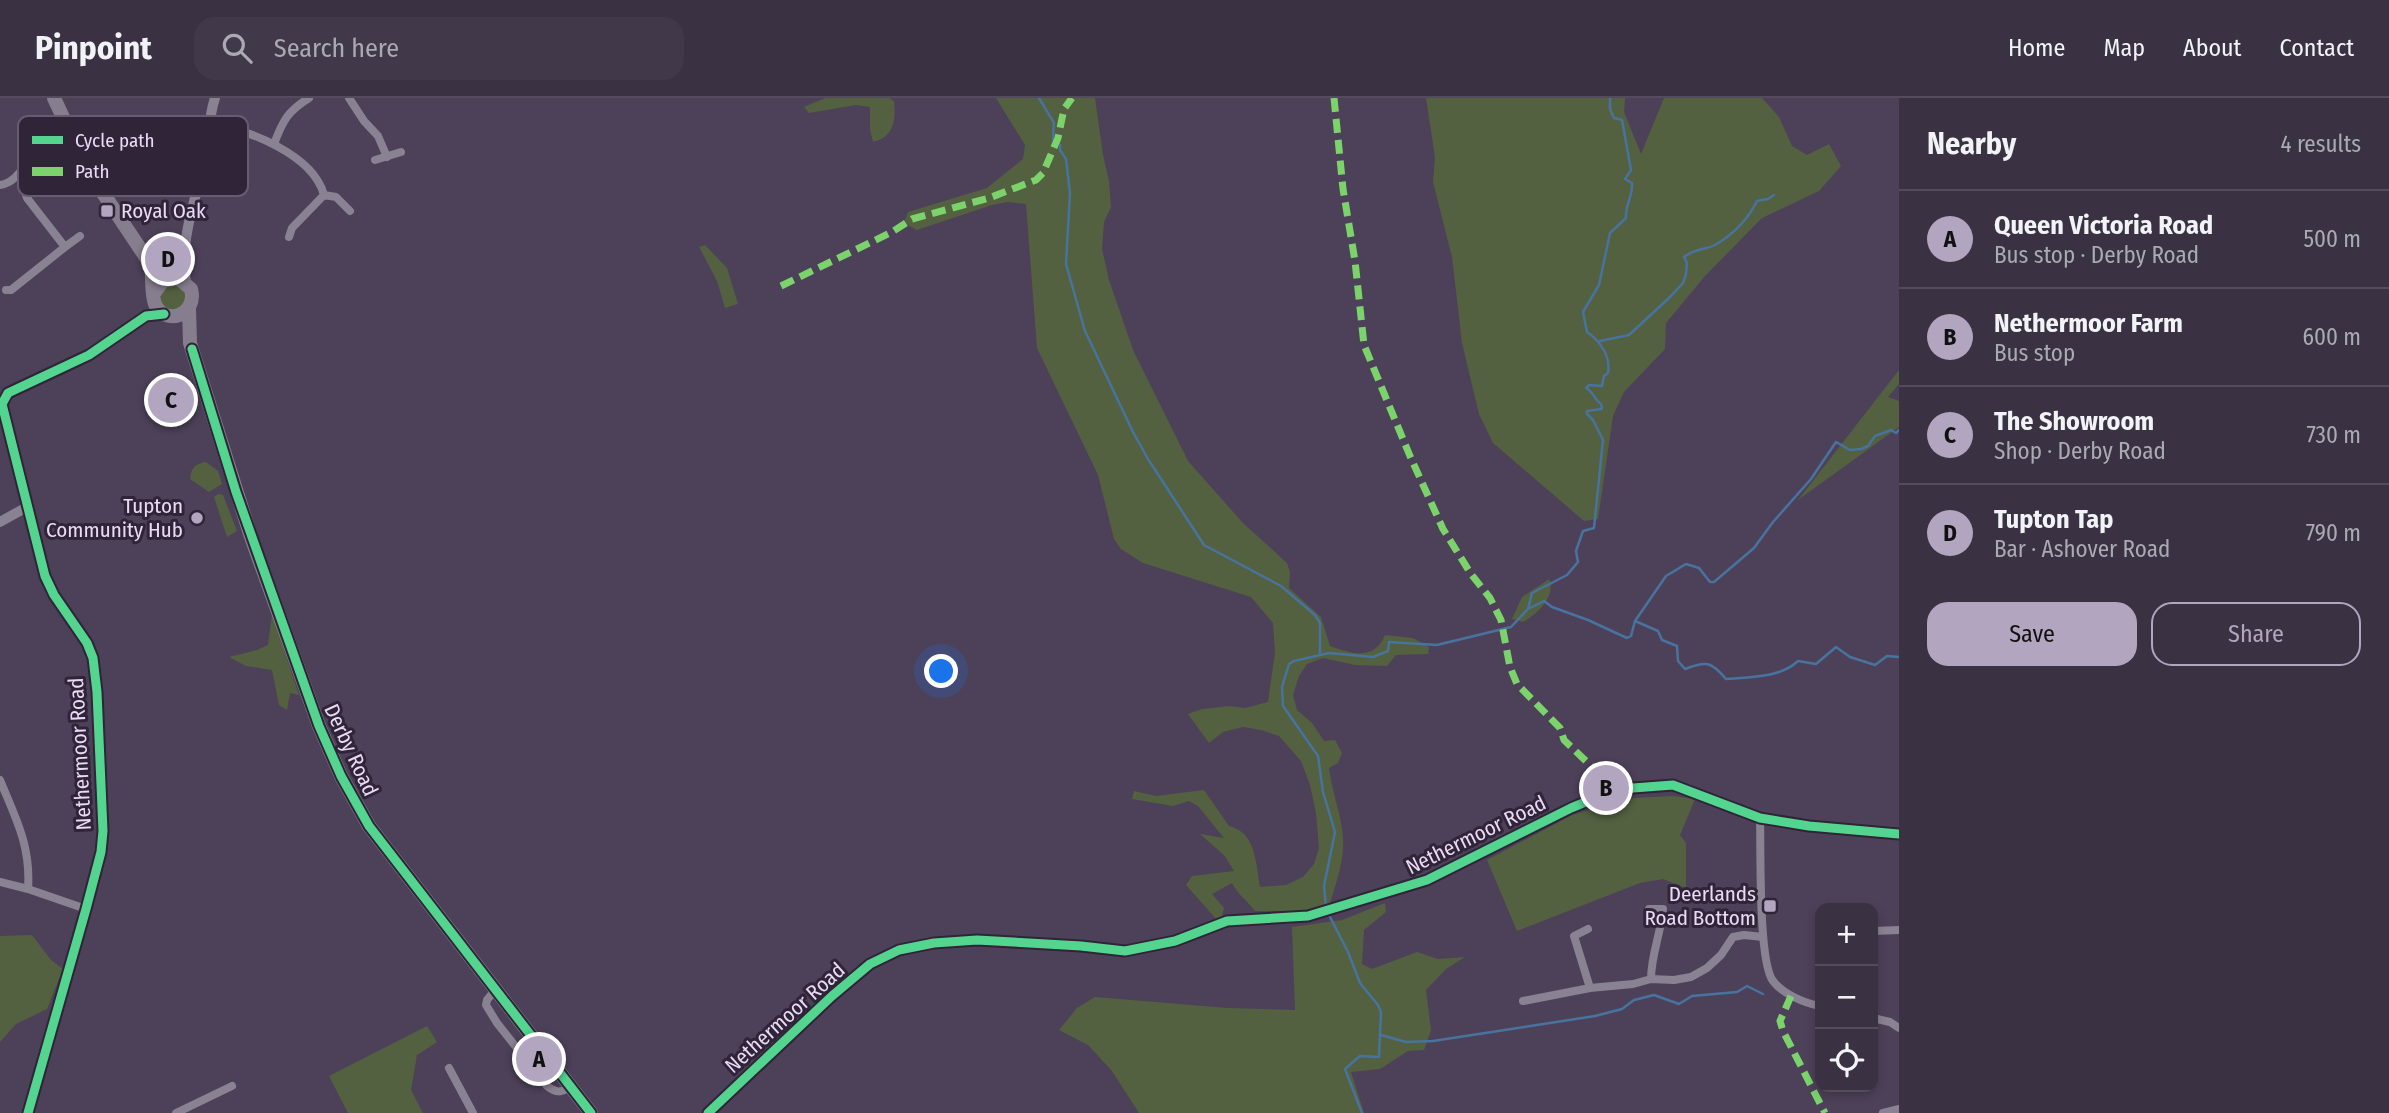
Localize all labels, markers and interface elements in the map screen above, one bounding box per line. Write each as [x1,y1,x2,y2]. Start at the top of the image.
search box [194,17,684,80]
text: Pinpoint [35,28,152,68]
icon: search [218,29,256,67]
text: Search here [274,33,399,64]
text: Home [2008,34,2065,62]
text: Map [2103,34,2145,62]
text: About [2183,34,2241,62]
text: Contact [2279,34,2354,62]
legend [18,116,248,196]
text: Nearby [1927,126,2016,162]
text: Cycle path [75,129,154,152]
text: 4 results [2280,130,2361,158]
text: Path [75,160,110,183]
place label: Royal Oak [121,198,206,224]
marker: Royal Oak [99,203,115,219]
text: Queen Victoria Road [1994,210,2213,241]
text: A [1944,225,1956,253]
text: 500 m [2303,225,2361,253]
pin: D [145,233,191,285]
text: Bus stop · Derby Road [1994,241,2199,269]
text: Nethermoor Farm [1994,308,2183,339]
text: B [1944,323,1956,351]
text: 600 m [2303,323,2361,351]
text: Bus stop [1994,339,2075,367]
pin: C [148,374,194,426]
text: The Showroom [1994,406,2154,437]
text: C [1944,421,1956,449]
text: 730 m [2306,421,2361,449]
text: Shop · Derby Road [1994,437,2166,465]
place label: Tupton Community Hub [46,493,183,543]
text: Tupton Tap [1994,504,2113,535]
marker: Tupton Community Hub [189,510,205,526]
text: D [1943,519,1957,547]
text: 790 m [2306,519,2361,547]
text: Bar · Ashover Road [1994,535,2170,563]
button: Save [1927,602,2137,666]
button: Share [2151,602,2361,666]
your location [924,654,958,688]
street label: Nethermoor Road [63,677,97,831]
street label: Derby Road [318,700,384,800]
pin: B [1583,762,1629,814]
street label: Nethermoor Road [1402,790,1550,880]
place label: Deerlands Road Bottom [1644,881,1756,931]
marker: Deerlands Road Bottom [1762,898,1778,914]
map controls [1815,903,1878,1092]
button: + [1815,903,1878,966]
street label: Nethermoor Road [720,957,850,1079]
button: − [1815,966,1878,1029]
button: locate [1815,1029,1878,1092]
pin: A [516,1033,562,1085]

